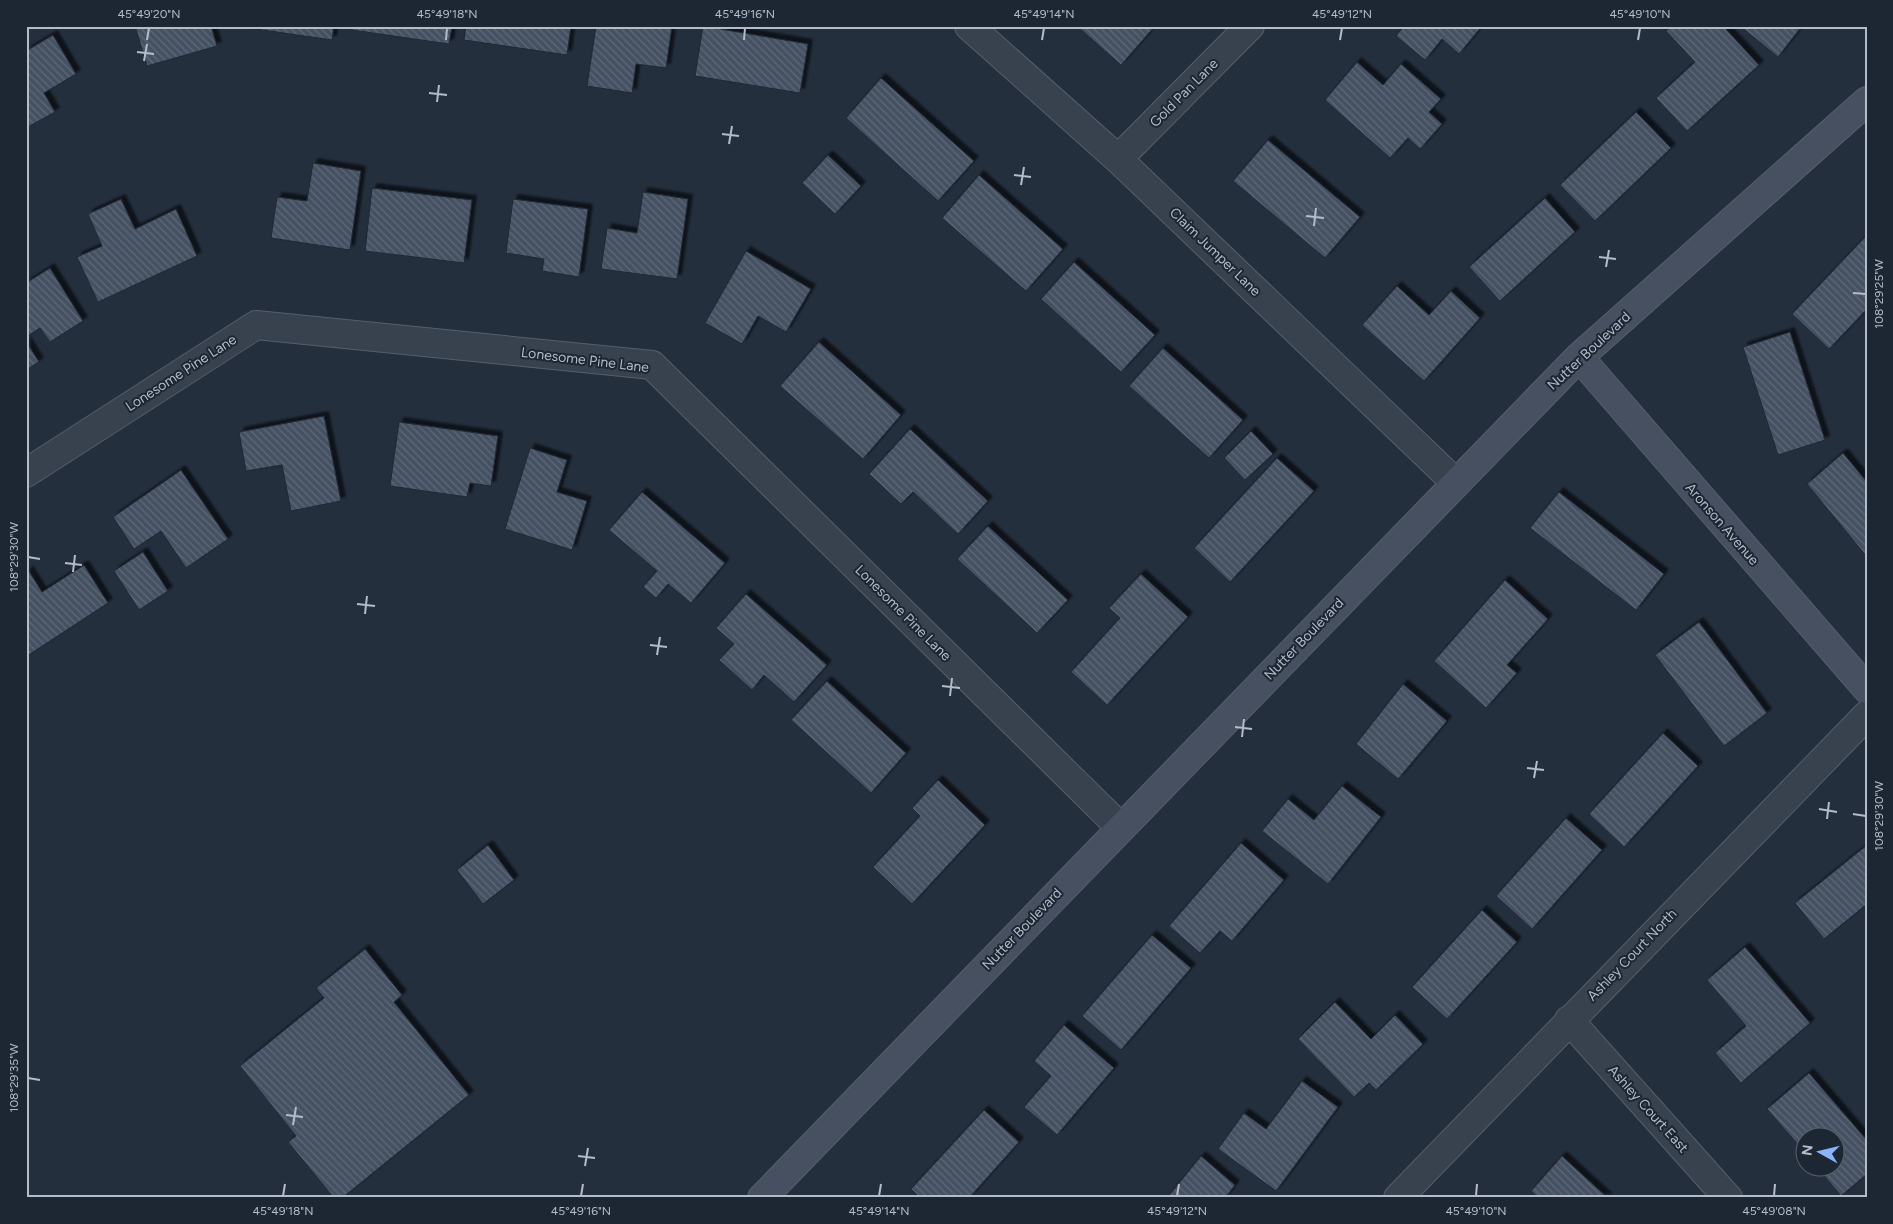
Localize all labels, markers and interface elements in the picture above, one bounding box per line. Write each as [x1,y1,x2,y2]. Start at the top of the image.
text: 45°49'20"N [118,7,180,21]
text: 45°49'18"N [417,7,477,21]
text: 45°49'16"N [715,7,775,21]
text: 45°49'14"N [1014,7,1074,21]
text: 45°49'12"N [1312,7,1372,21]
text: 45°49'10"N [1609,7,1671,21]
street label: Gold Pan Lane [1146,55,1222,131]
street label: Claim Jumper Lane [1166,204,1264,300]
text: 108°29'25"W [1872,259,1886,329]
street label: Nutter Boulevard [1544,308,1634,394]
street label: Lonesome Pine Lane [122,331,240,415]
street label: Lonesome Pine Lane [520,344,650,376]
street label: Aronson Avenue [1682,479,1763,569]
text: 108°29'30"W [7,522,21,592]
street label: Lonesome Pine Lane [851,561,955,665]
street label: Nutter Boulevard [1261,595,1347,683]
text: 108°29'30"W [1872,781,1886,851]
street label: Nutter Boulevard [979,885,1065,973]
street label: Ashley Court North [1584,905,1680,1005]
text: 108°29'35"W [7,1043,21,1113]
street label: Ashley Court East [1604,1062,1692,1156]
north arrow [1796,1126,1846,1176]
text: N [1798,1144,1817,1157]
text: 45°49'18"N [253,1204,313,1218]
text: 45°49'16"N [551,1204,611,1218]
text: 45°49'14"N [849,1204,909,1218]
text: 45°49'12"N [1147,1204,1207,1218]
text: 45°49'10"N [1445,1204,1507,1218]
text: 45°49'08"N [1742,1204,1806,1218]

